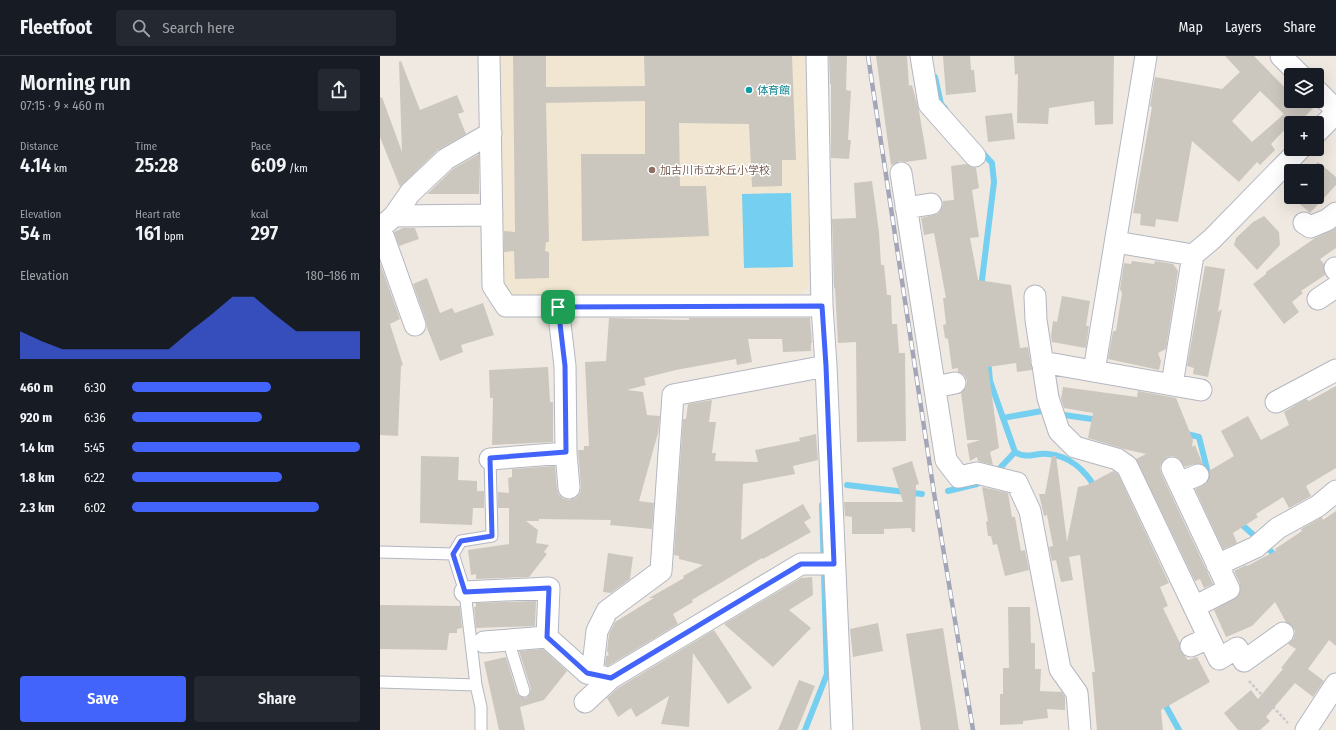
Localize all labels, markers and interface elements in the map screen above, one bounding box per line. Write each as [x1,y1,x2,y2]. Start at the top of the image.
search box [116,10,396,46]
text: Fleetfoot [20,16,92,39]
icon: search [130,17,152,39]
text: Search here [162,19,235,37]
text: Map [1179,19,1203,36]
text: Layers [1225,19,1261,36]
text: Share [1283,19,1316,36]
map controls [1284,68,1324,204]
button: layers [1284,68,1324,108]
text: Morning run [20,69,131,96]
button: share [318,69,360,111]
place label: 体育館 [757,84,790,97]
marker: 体育館 [744,85,754,95]
text: 07:15 · 9 × 460 m [20,98,105,113]
button: + [1284,116,1324,156]
text: Distance [20,140,59,153]
text: Time [135,140,157,153]
text: Pace [251,140,271,153]
text: 4.14 [20,153,51,177]
text: 25:28 [135,153,178,177]
text: 6:09 [251,153,286,177]
text: km [51,162,67,175]
text: /km [286,162,308,175]
place label: 加古川市立氷丘小学校 [660,164,770,177]
button: − [1284,164,1324,204]
marker: 加古川市立氷丘小学校 [647,165,657,175]
text: Elevation [20,208,61,221]
text: Heart rate [135,208,181,221]
text: kcal [251,208,268,221]
text: 54 [20,221,40,245]
text: 161 [135,221,161,245]
text: 297 [251,221,278,245]
text: m [40,230,51,243]
text: bpm [161,230,184,243]
text: Elevation [20,268,69,283]
text: 180–186 m [305,268,360,283]
pin [541,290,575,324]
icon: arrive [547,296,569,318]
text: 460 m [20,380,53,395]
text: 6:30 [84,380,106,395]
text: 920 m [20,410,52,425]
text: 6:36 [84,410,106,425]
text: 1.4 km [20,440,54,455]
text: 5:45 [84,440,105,455]
text: 1.8 km [20,470,55,485]
text: 6:22 [84,470,105,485]
text: 2.3 km [20,500,55,515]
text: 6:02 [84,500,106,515]
button: Save [20,676,186,722]
button: Share [194,676,360,722]

